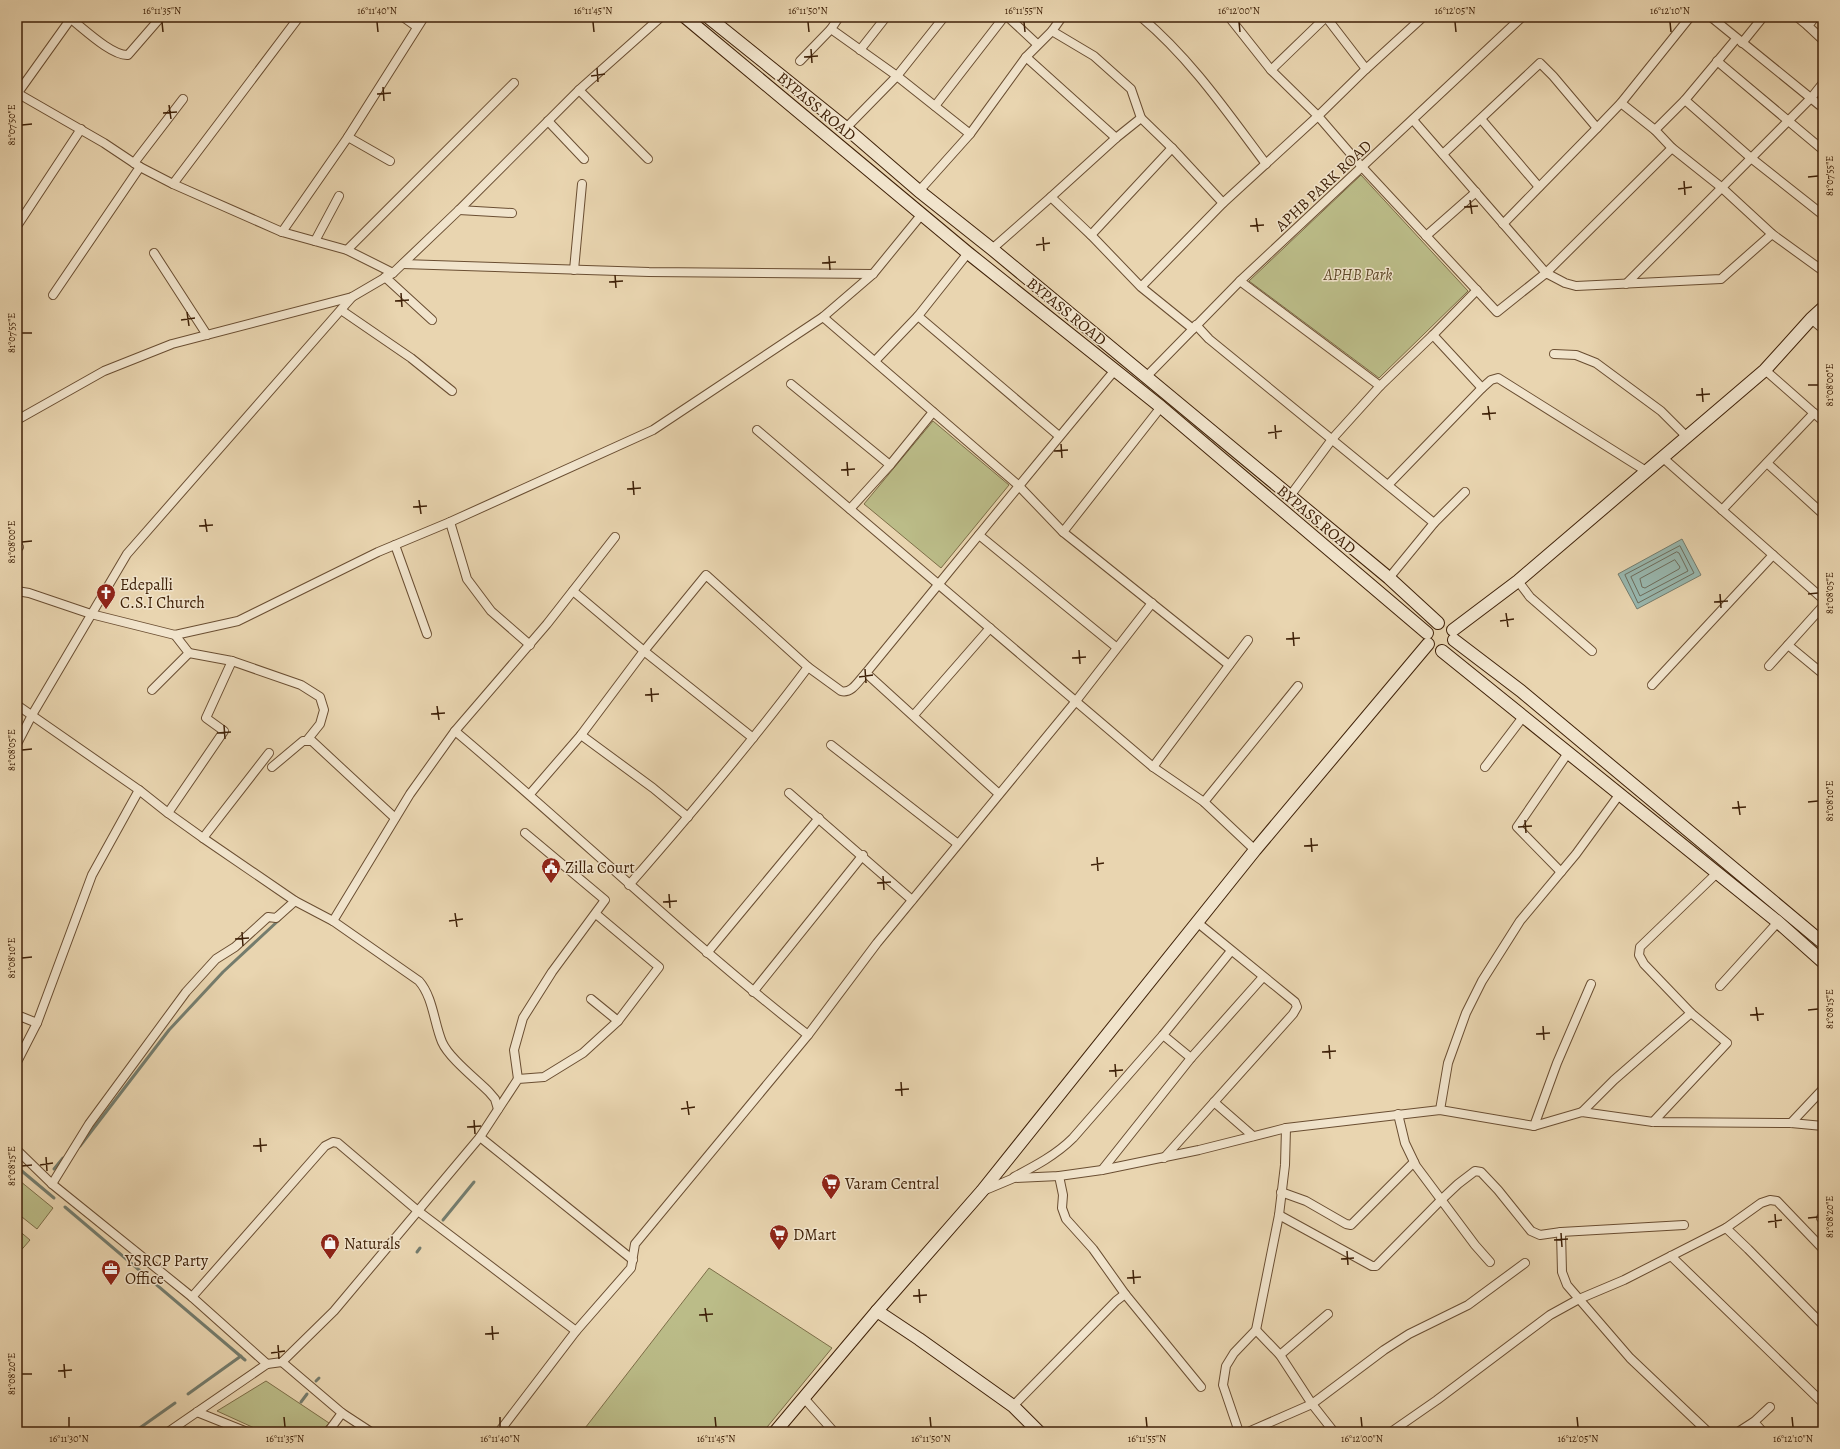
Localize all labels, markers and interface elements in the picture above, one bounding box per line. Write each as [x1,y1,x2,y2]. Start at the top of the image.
text: 16°11'35"N [143,4,181,17]
text: 16°11'40"N [357,4,397,17]
text: 16°11'45"N [574,4,612,17]
text: 16°11'50"N [788,4,828,17]
text: 16°11'55"N [1005,4,1043,17]
text: 16°12'00"N [1218,4,1260,17]
text: 16°12'05"N [1435,4,1475,17]
text: 16°12'10"N [1650,4,1690,17]
street label: BYPASS ROAD [772,67,861,146]
text: 81°07'50"E [5,104,18,146]
street label: APHB PARK ROAD [1270,135,1377,237]
text: 81°07'55"E [1823,156,1836,196]
park label: APHB Park [1323,264,1392,286]
street label: BYPASS ROAD [1022,273,1111,351]
text: 81°07'55"E [5,313,18,353]
text: 81°08'00"E [1823,364,1836,406]
street label: BYPASS ROAD [1272,480,1361,559]
text: 81°08'00"E [5,521,18,563]
text: 81°08'05"E [1823,572,1836,614]
place label: Edepalli C.S.I Church [120,574,205,614]
church icon: Edepalli C.S.I Church [95,582,117,610]
text: 81°08'05"E [5,729,18,771]
text: 81°08'10"E [1823,780,1836,821]
public building icon: Zilla Court [540,856,562,884]
place label: Zilla Court [565,857,635,879]
text: 81°08'10"E [5,937,18,978]
text: 81°08'15"E [1823,989,1836,1029]
text: 81°08'15"E [5,1146,18,1186]
supermarket icon: Varam Central [820,1172,842,1200]
place label: Varam Central [844,1173,939,1195]
text: 81°08'20"E [1823,1196,1836,1238]
supermarket icon: DMart [768,1223,790,1251]
place label: DMart [793,1224,837,1246]
shop icon: Naturals [319,1232,341,1260]
place label: Naturals [344,1233,400,1255]
place label: YSRCP Party Office [124,1250,209,1290]
office icon: YSRCP Party Office [100,1258,122,1286]
text: 81°08'20"E [5,1353,18,1395]
text: 16°11'30"N [49,1432,89,1445]
text: 16°11'35"N [266,1432,304,1445]
text: 16°11'40"N [480,1432,520,1445]
text: 16°11'45"N [697,1432,735,1445]
text: 16°11'50"N [911,1432,951,1445]
text: 16°11'55"N [1128,1432,1166,1445]
text: 16°12'00"N [1341,1432,1383,1445]
text: 16°12'05"N [1558,1432,1598,1445]
text: 16°12'10"N [1773,1432,1813,1445]

